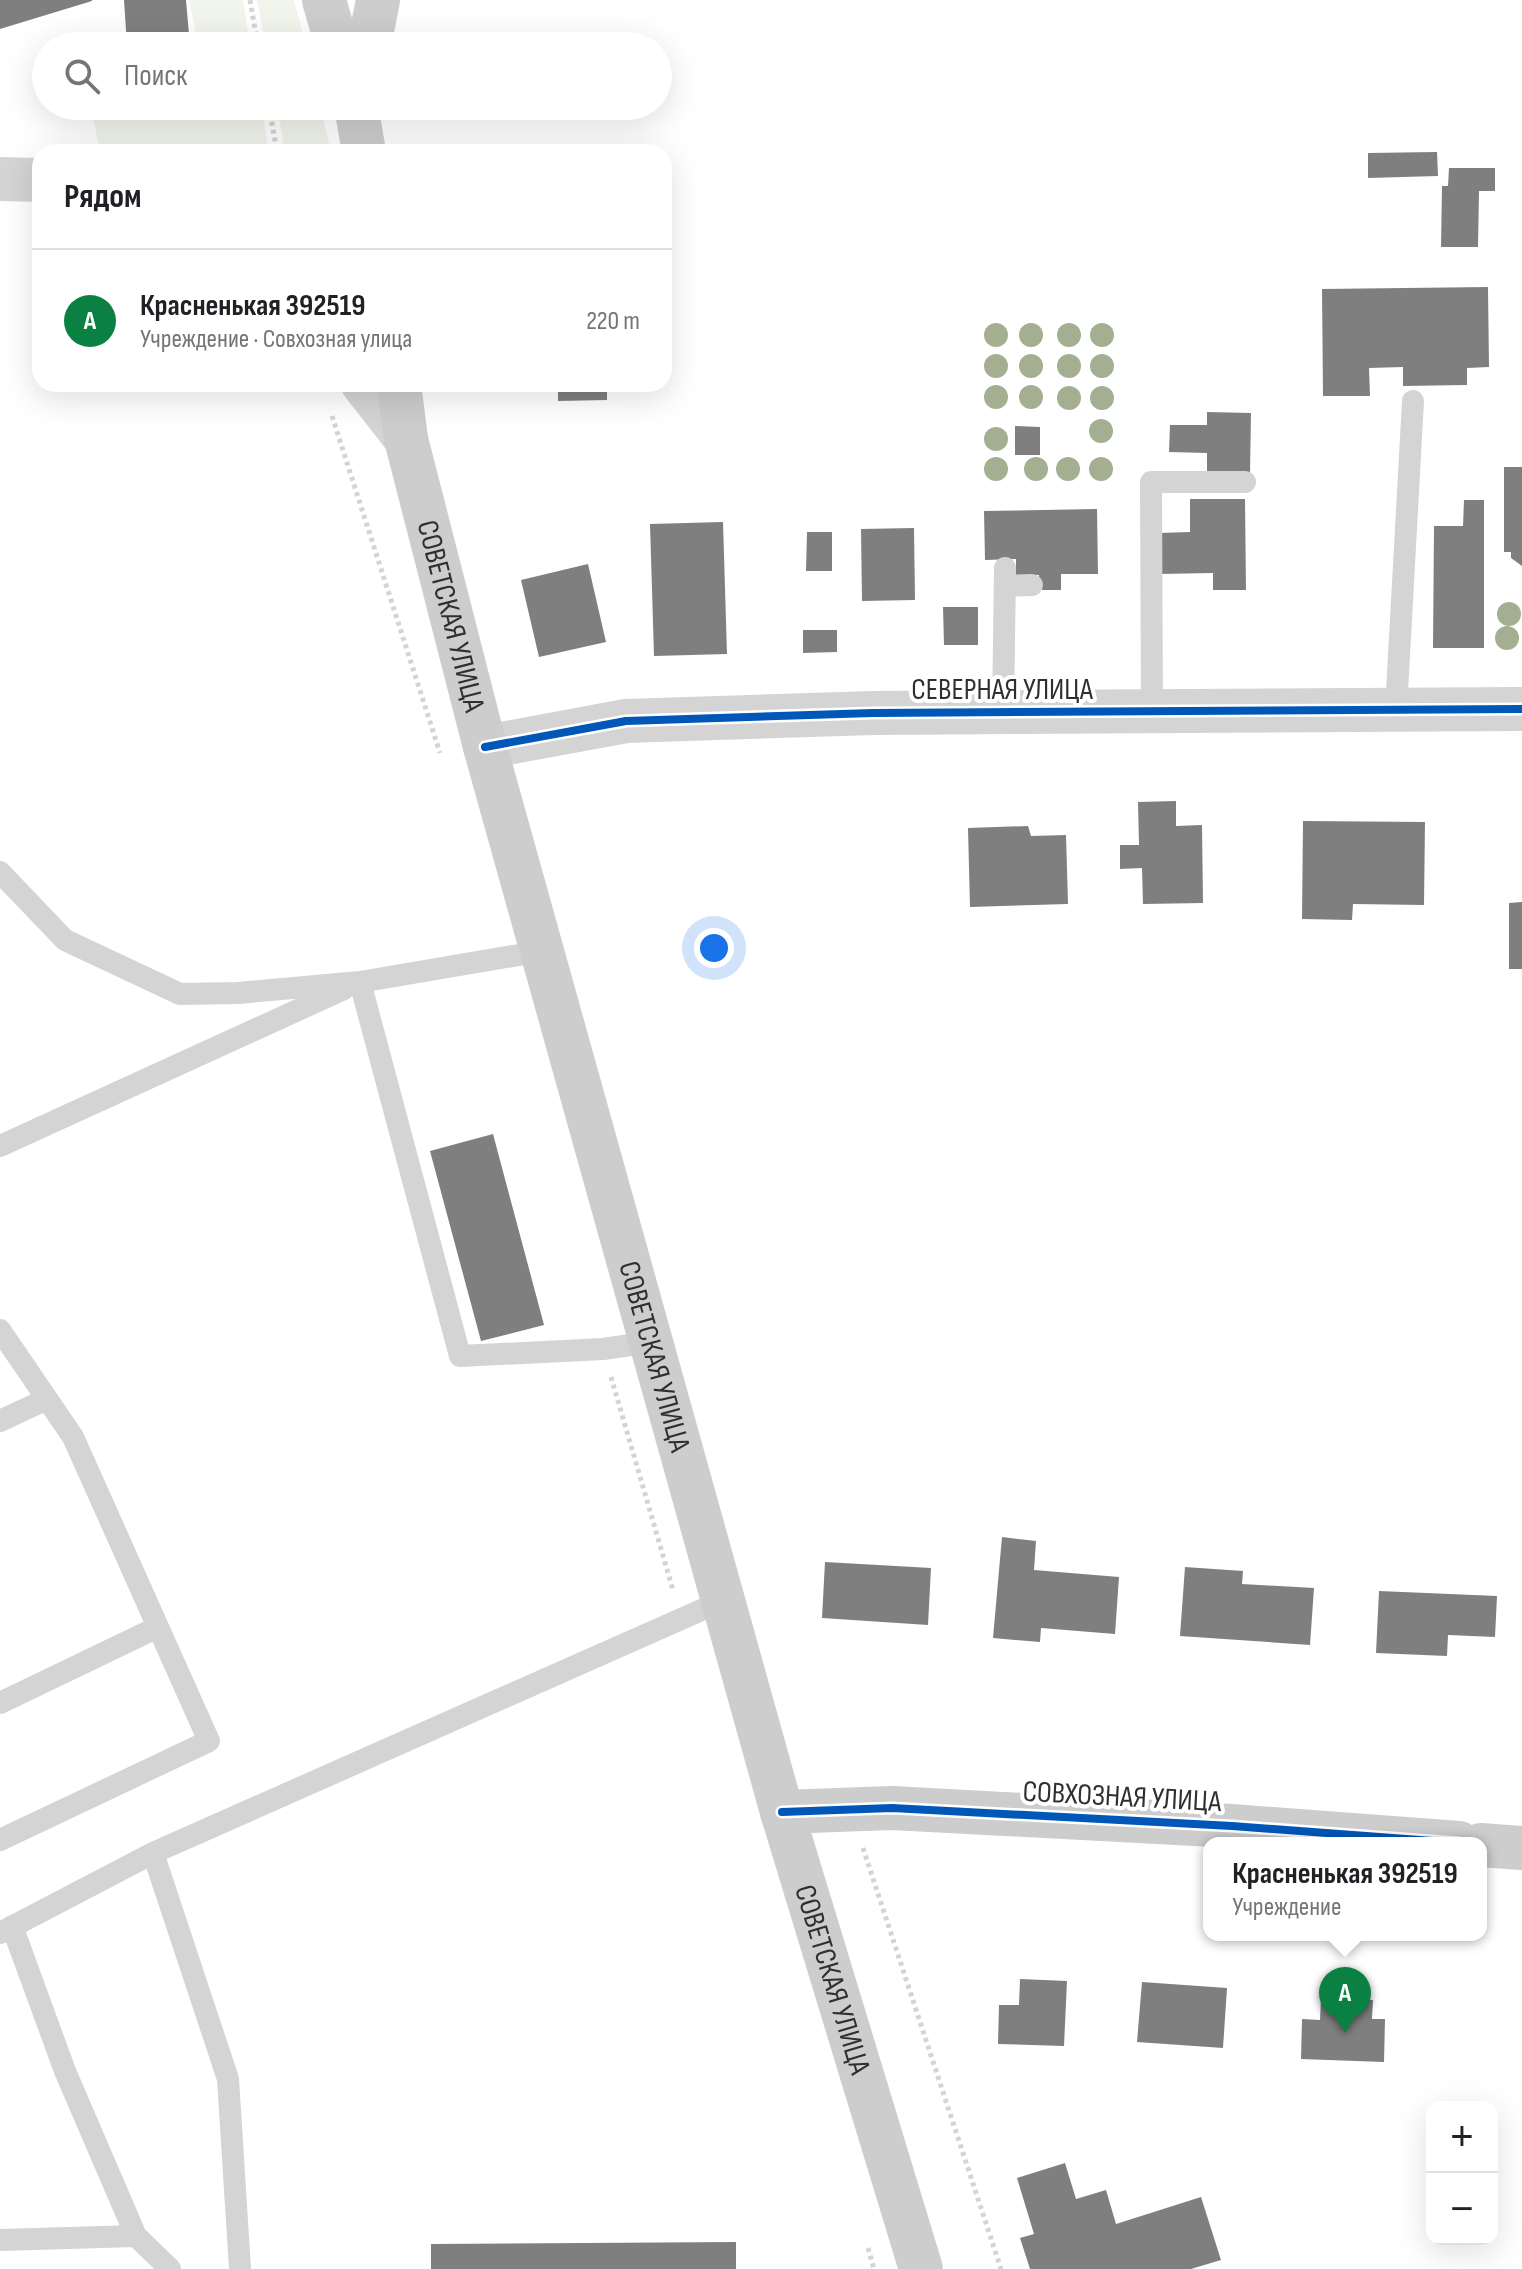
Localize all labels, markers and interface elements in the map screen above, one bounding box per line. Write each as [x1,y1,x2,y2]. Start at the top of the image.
search box [32,32,672,120]
icon: search [60,54,104,98]
text: Поиск [124,58,187,94]
text: Рядом [64,176,142,217]
text: Красненькая 392519 [140,288,366,324]
text: A [84,306,96,337]
text: 220 m [586,306,640,337]
text: Учреждение · Совхозная улица [140,324,412,355]
street label: СОВЕТСКАЯ УЛИЦА [409,517,492,716]
street label: СЕВЕРНАЯ УЛИЦА [911,672,1093,708]
your location [694,928,734,968]
street label: СОВЕТСКАЯ УЛИЦА [610,1257,698,1456]
street label: СОВХОЗНАЯ УЛИЦА [1022,1774,1222,1820]
popup [1203,1837,1487,1941]
text: Красненькая 392519 [1232,1856,1458,1892]
street label: СОВЕТСКАЯ УЛИЦА [786,1881,878,2079]
text: Учреждение [1232,1892,1341,1923]
pin: A [1319,1967,1371,2033]
map controls [1426,2101,1498,2245]
button: + [1426,2101,1498,2173]
button: − [1426,2173,1498,2245]

